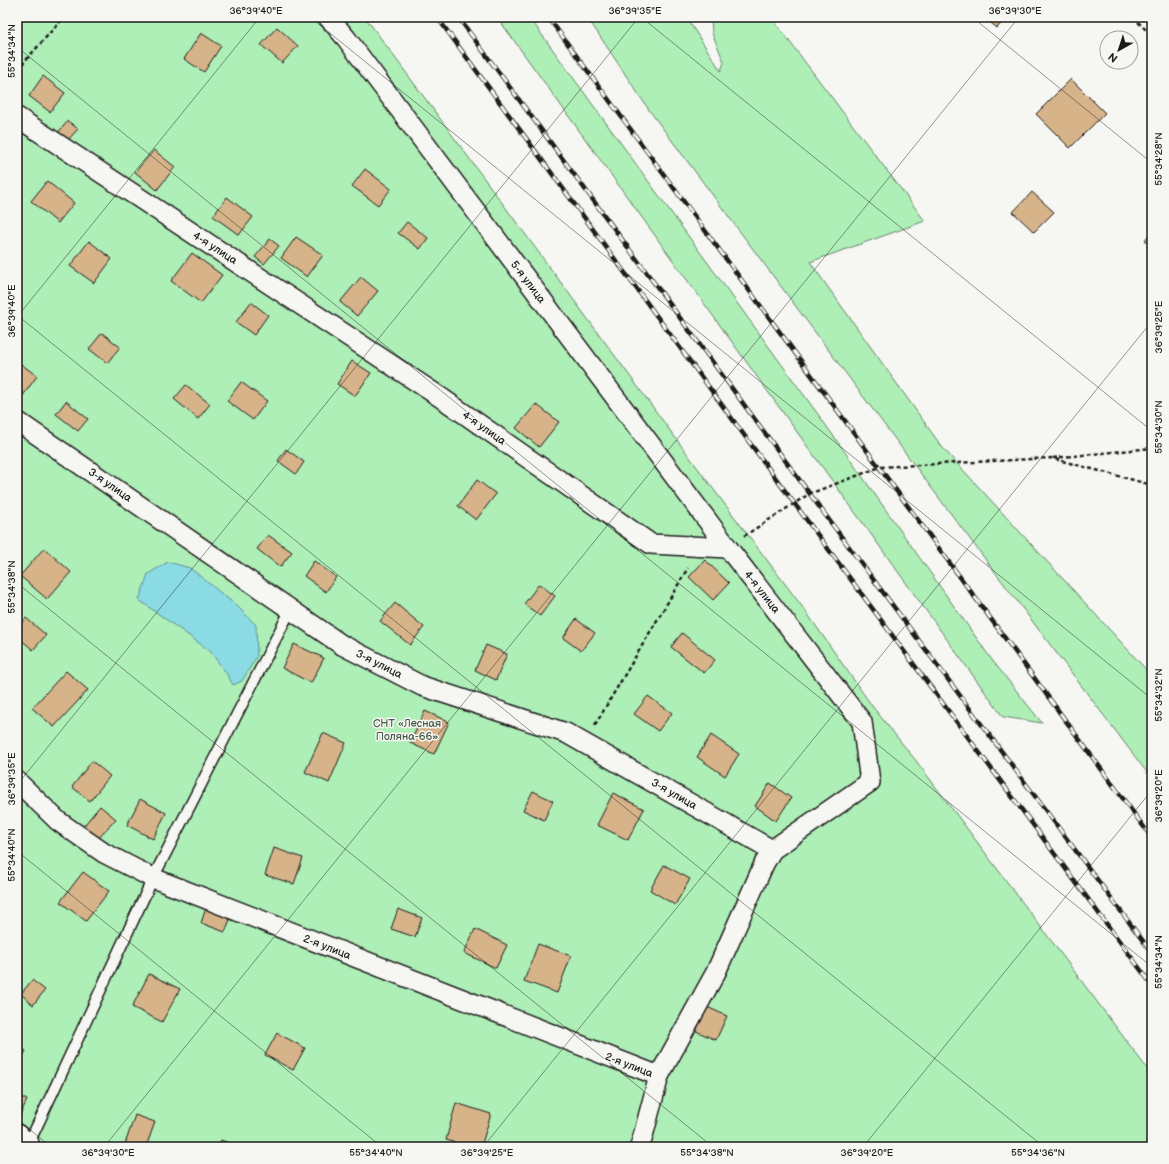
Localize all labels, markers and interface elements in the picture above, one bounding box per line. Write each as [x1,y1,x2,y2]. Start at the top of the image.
text: 36°39'40"E [229,5,283,17]
text: 36°39'35"E [608,5,662,17]
text: 36°39'30"E [988,5,1042,17]
text: 55°34'34"N [6,24,18,78]
north arrow [1099,30,1139,70]
text: N [1106,50,1120,65]
text: 55°34'28"N [1153,132,1165,186]
street label: 4-я улица [190,229,240,267]
street label: 5-я улица [508,258,548,306]
text: 36°39'40"E [6,284,18,338]
text: 36°39'25"E [1153,300,1165,353]
text: 55°34'30"N [1153,400,1165,454]
street label: 4-я улица [460,408,509,448]
street label: 3-я улица [86,465,135,505]
text: 55°34'38"N [6,560,18,614]
street label: 4-я улица [741,568,783,616]
street label: 3-я улица [354,647,405,681]
text: 55°34'32"N [1153,668,1165,722]
park label: СНТ «Лесная Поляна-66» [373,717,441,743]
text: 36°39'35"E [6,752,18,806]
text: 36°39'20"E [1153,769,1165,822]
street label: 3-я улица [649,776,699,812]
text: 55°34'40"N [6,828,18,882]
street label: 2-я улица [301,932,353,962]
text: 55°34'34"N [1153,935,1165,989]
street label: 2-я улица [603,1050,655,1080]
text: 36°39'30"E [81,1147,135,1159]
text: 55°34'40"N [349,1147,403,1159]
text: 36°39'25"E [461,1147,514,1159]
text: 55°34'38"N [680,1147,734,1159]
text: 36°39'20"E [841,1147,894,1159]
text: 55°34'36"N [1011,1147,1065,1159]

